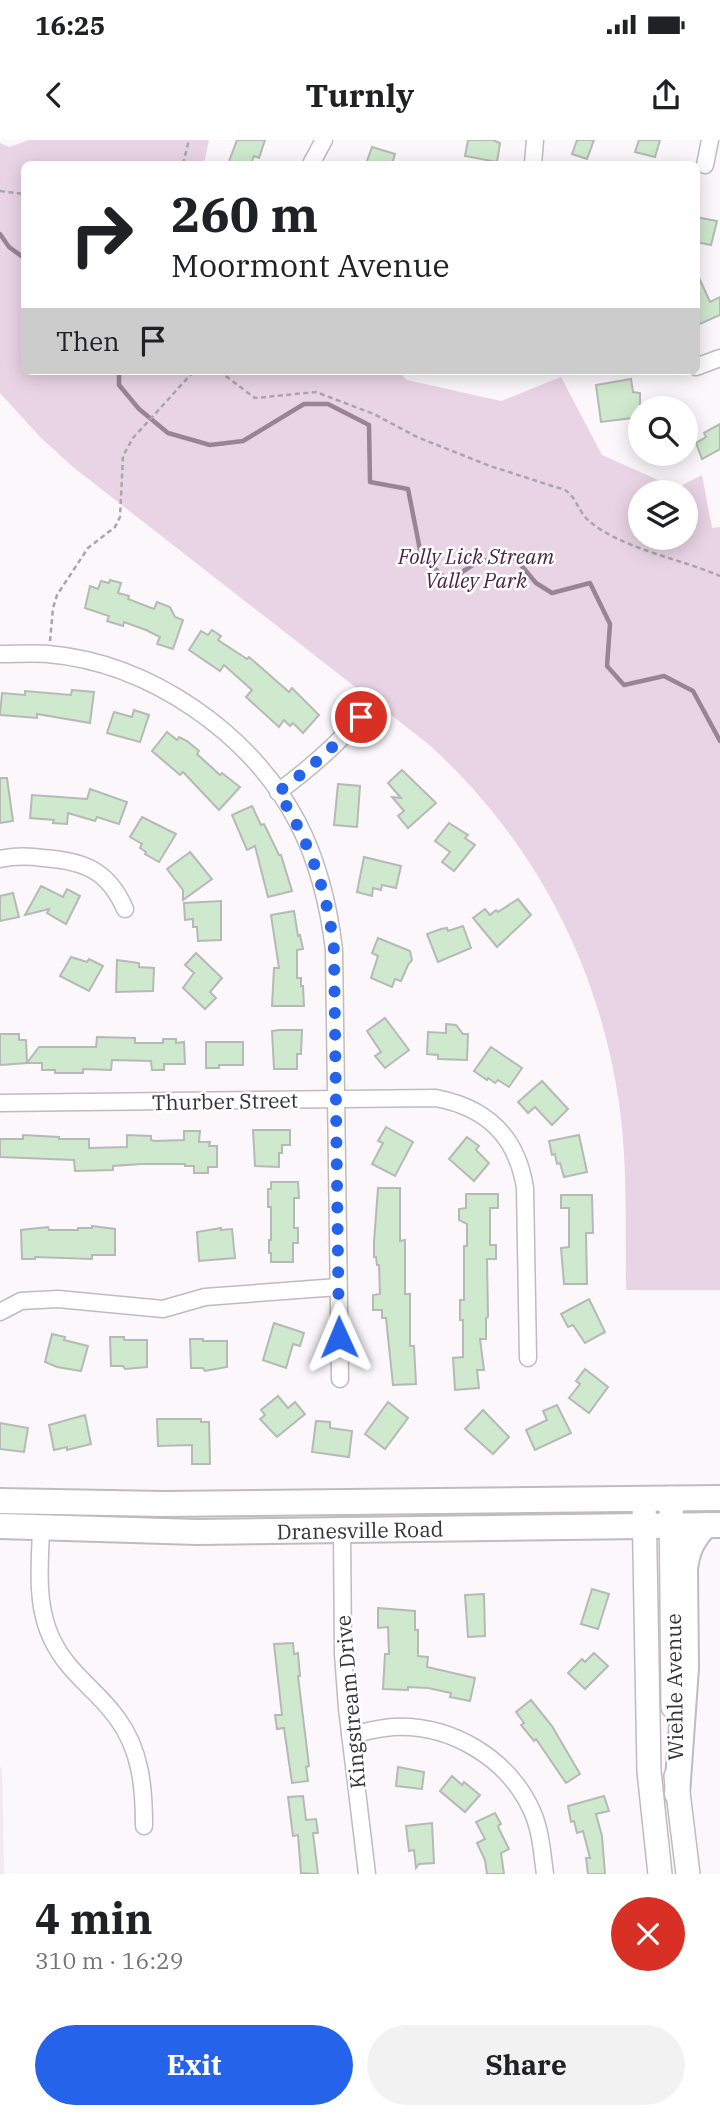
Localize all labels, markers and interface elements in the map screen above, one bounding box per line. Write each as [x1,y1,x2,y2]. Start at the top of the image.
text: 16:25 [35,8,105,42]
text: Turnly [306,74,414,116]
icon: back [35,76,73,114]
icon: share [647,76,685,114]
text: 260 m [171,182,318,245]
icon: right [56,189,147,280]
text: Moormont Avenue [171,244,450,286]
icon: arrive [134,322,172,360]
text: Then [56,324,120,358]
map controls [628,396,698,550]
button: search [628,396,698,466]
button: layers [628,480,698,550]
park label: Folly Lick Stream Valley Park [397,542,554,594]
pin [331,687,391,747]
icon: arrive [342,698,380,736]
street label: Thurber Street [152,1086,298,1116]
position arrow [302,1300,376,1374]
street label: Dranesville Road [276,1515,444,1545]
street label: Wiehle Avenue [659,1613,689,1761]
street label: Kingstream Drive [328,1614,372,1790]
text: 4 min [35,1891,153,1946]
button: close [611,1897,685,1971]
text: 310 m · 16:29 [35,1945,184,1975]
button: Exit [35,2025,353,2105]
button: Share [367,2025,685,2105]

